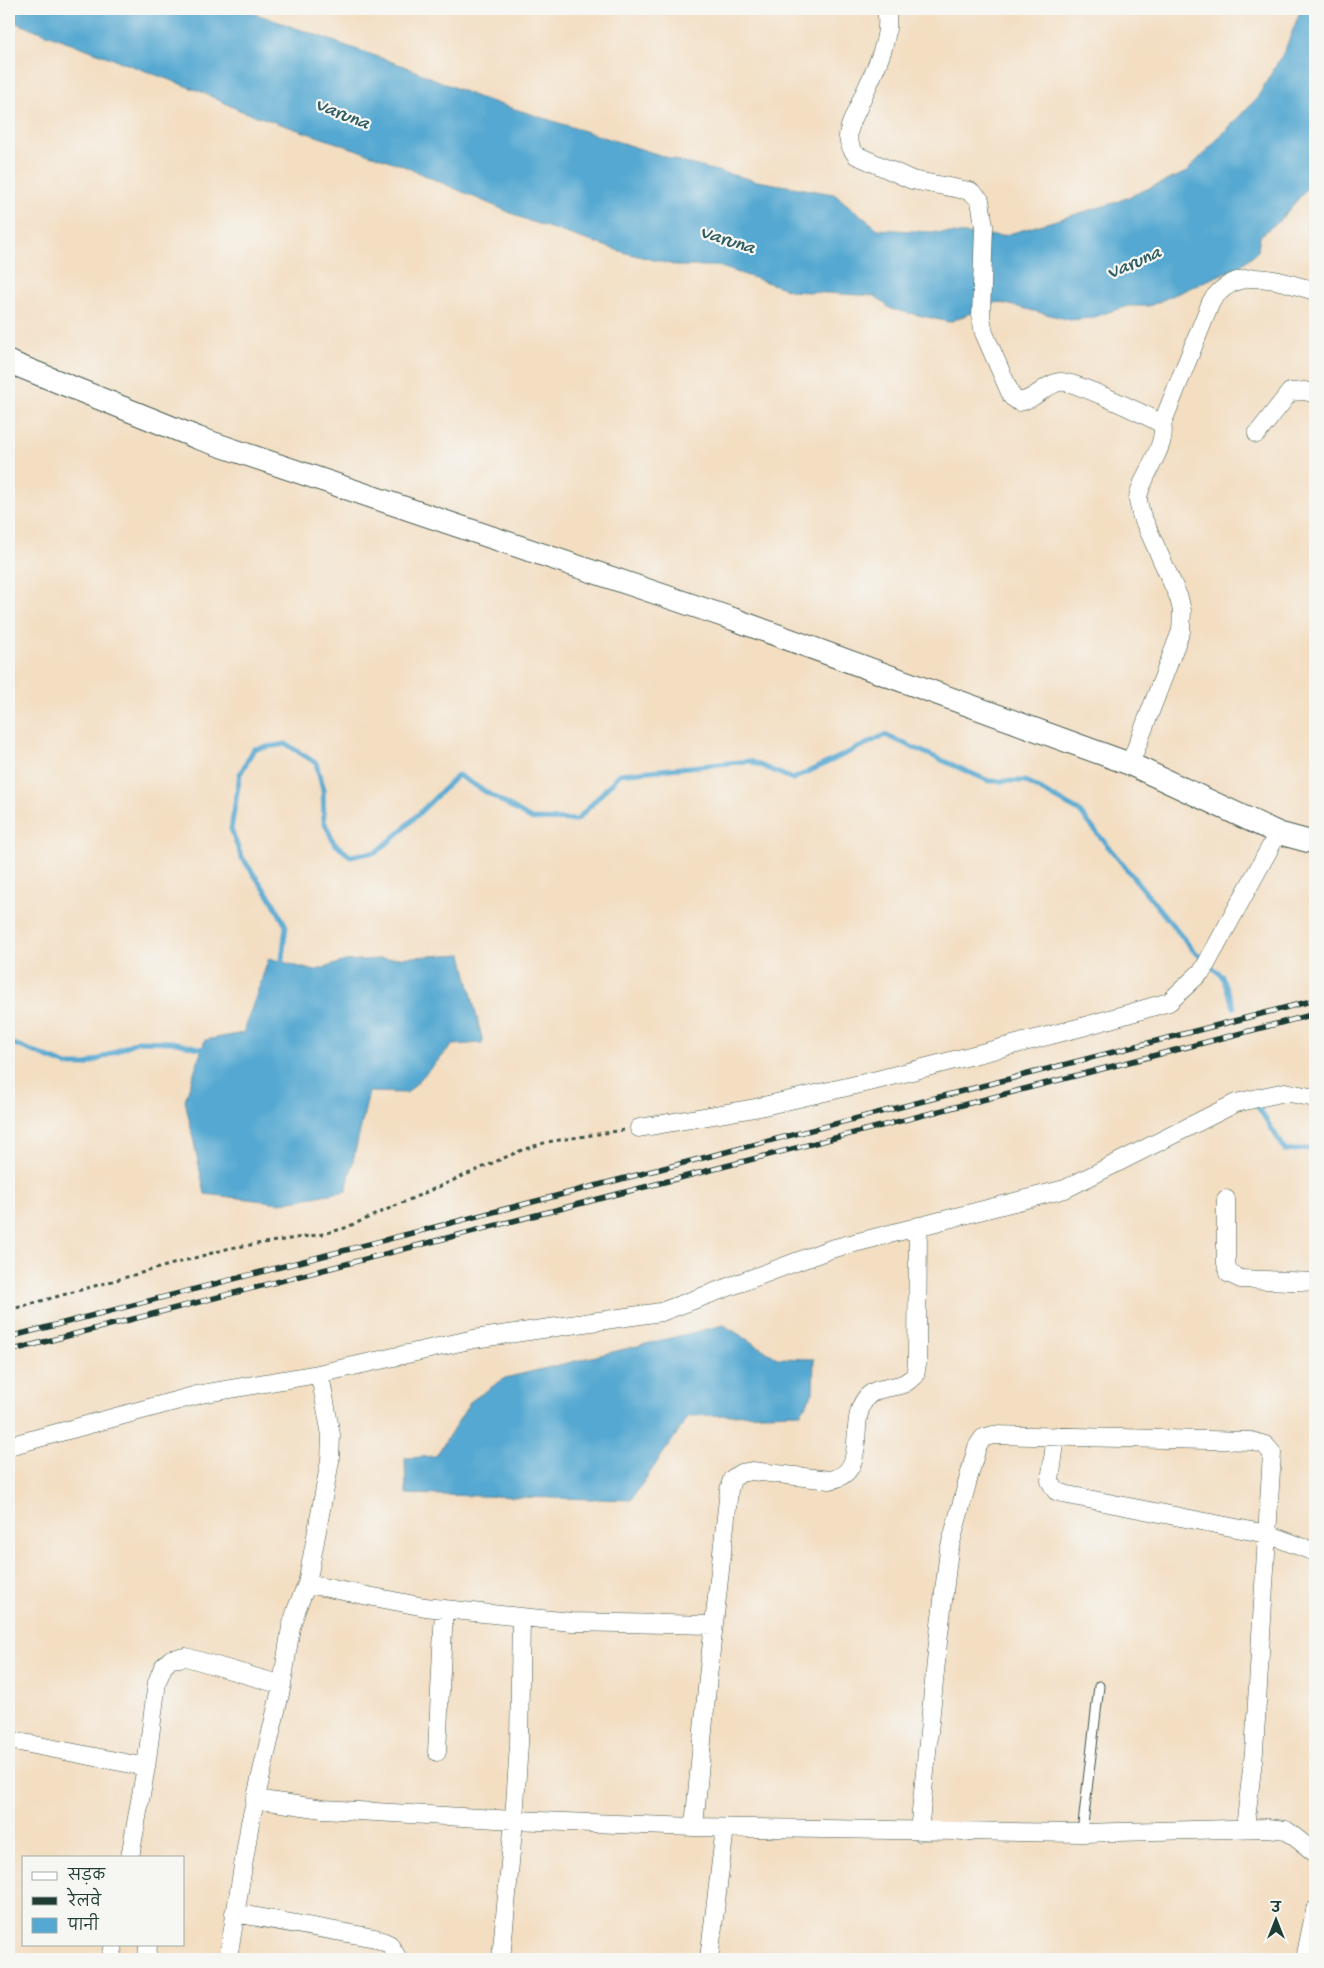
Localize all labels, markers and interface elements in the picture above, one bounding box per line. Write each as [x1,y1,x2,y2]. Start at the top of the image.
water label: Varuna [311,94,373,137]
water label: Varuna [697,222,759,261]
water label: Varuna [1104,242,1166,286]
legend [22,1856,185,1946]
text: सड़क [67,1868,106,1886]
text: रेलवे [66,1887,102,1912]
north arrow [1252,1896,1302,1946]
text: उ [1269,1901,1282,1918]
text: पानी [67,1913,100,1936]

